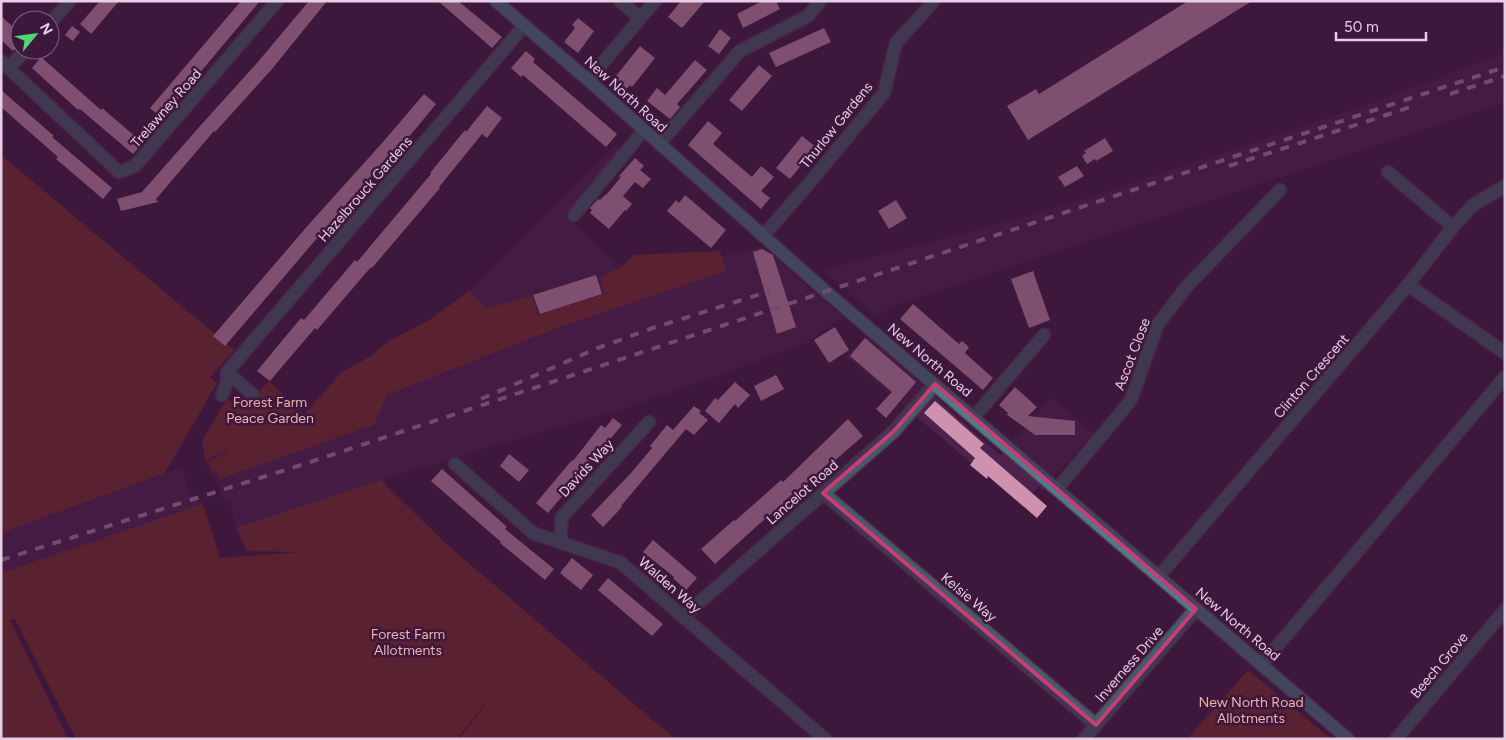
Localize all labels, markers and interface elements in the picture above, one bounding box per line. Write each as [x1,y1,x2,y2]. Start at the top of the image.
north arrow [10,10,60,60]
scale bar [1336,10,1426,42]
text: 50 m [1344,18,1379,36]
text: N [36,20,56,38]
street label: New North Road [581,53,670,136]
street label: Trelawney Road [128,65,205,151]
street label: Thurlow Gardens [796,79,876,172]
street label: Hazelbrouck Gardens [315,133,416,246]
street label: Ascot Close [1111,315,1154,393]
street label: New North Road [884,320,975,401]
street label: Clinton Crescent [1270,331,1353,422]
park label: Forest Farm Peace Garden [226,394,314,427]
street label: Davids Way [555,436,618,501]
street label: Lancelot Road [763,457,842,528]
street label: Walden Way [635,554,705,618]
street label: Kelsie Way [937,569,1000,626]
street label: New North Road [1192,584,1283,665]
street label: Inverness Drive [1092,623,1167,706]
park label: Forest Farm Allotments [371,626,445,659]
street label: Beech Grove [1407,629,1472,702]
park label: New North Road Allotments [1198,694,1304,727]

